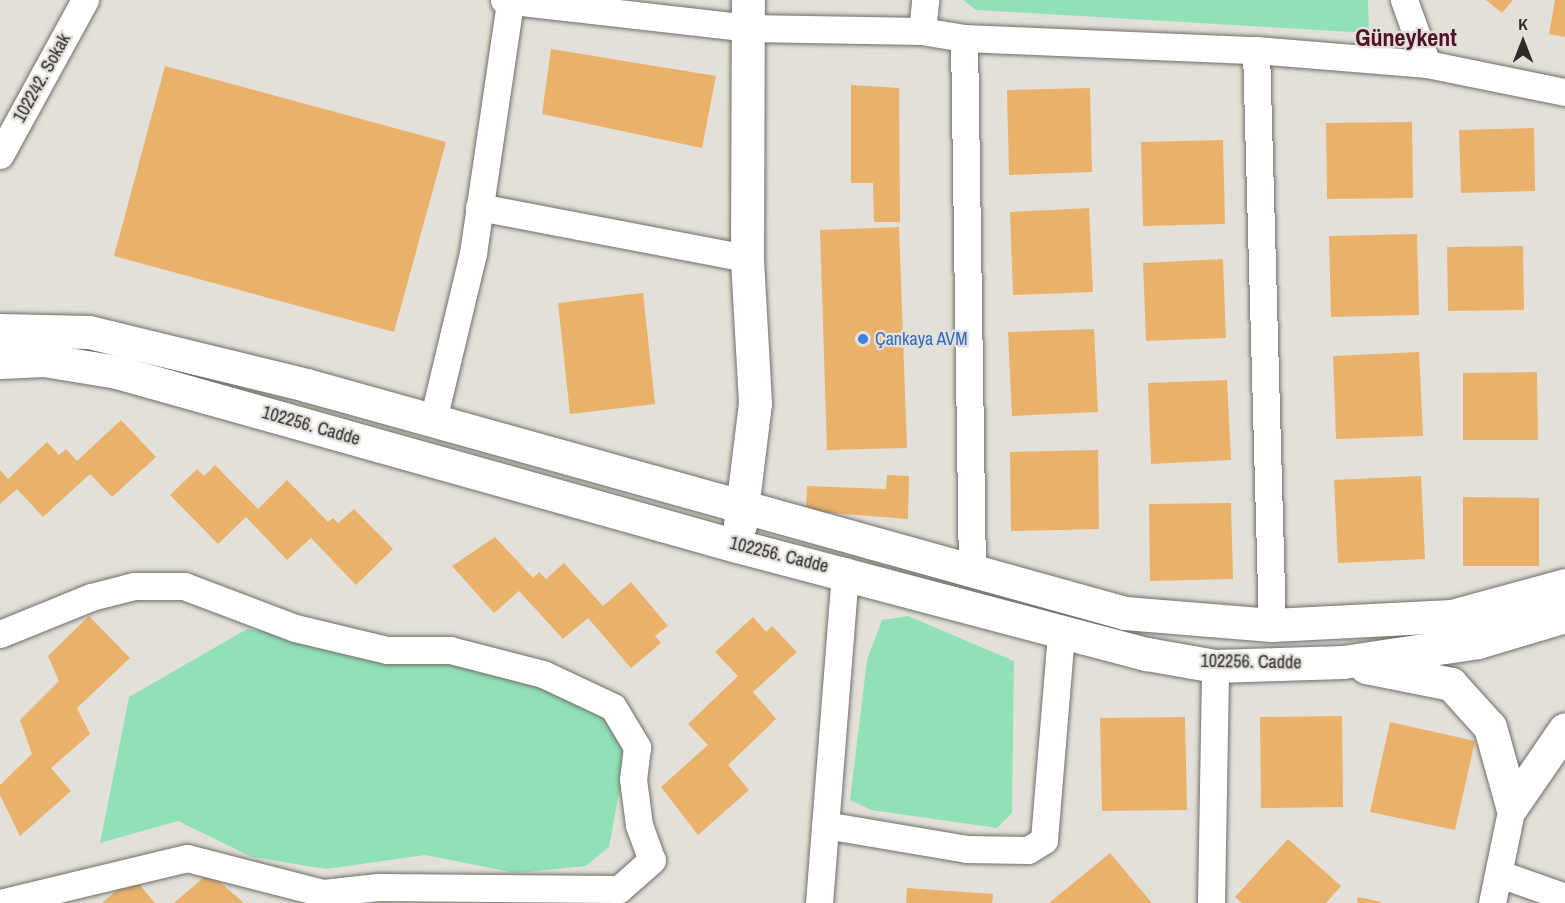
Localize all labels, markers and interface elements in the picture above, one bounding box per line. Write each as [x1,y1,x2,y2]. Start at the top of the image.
north arrow [1493,12,1553,72]
text: K [1518,13,1528,35]
district label: Güneykent [1355,24,1457,52]
street label: 102242. Sokak [9,30,75,126]
place label: Çankaya AVM [875,328,968,350]
marker: Çankaya AVM [856,332,870,346]
street label: 102256. Cadde [260,402,362,450]
street label: 102256. Cadde [727,532,831,578]
street label: 102256. Cadde [1200,650,1302,674]

